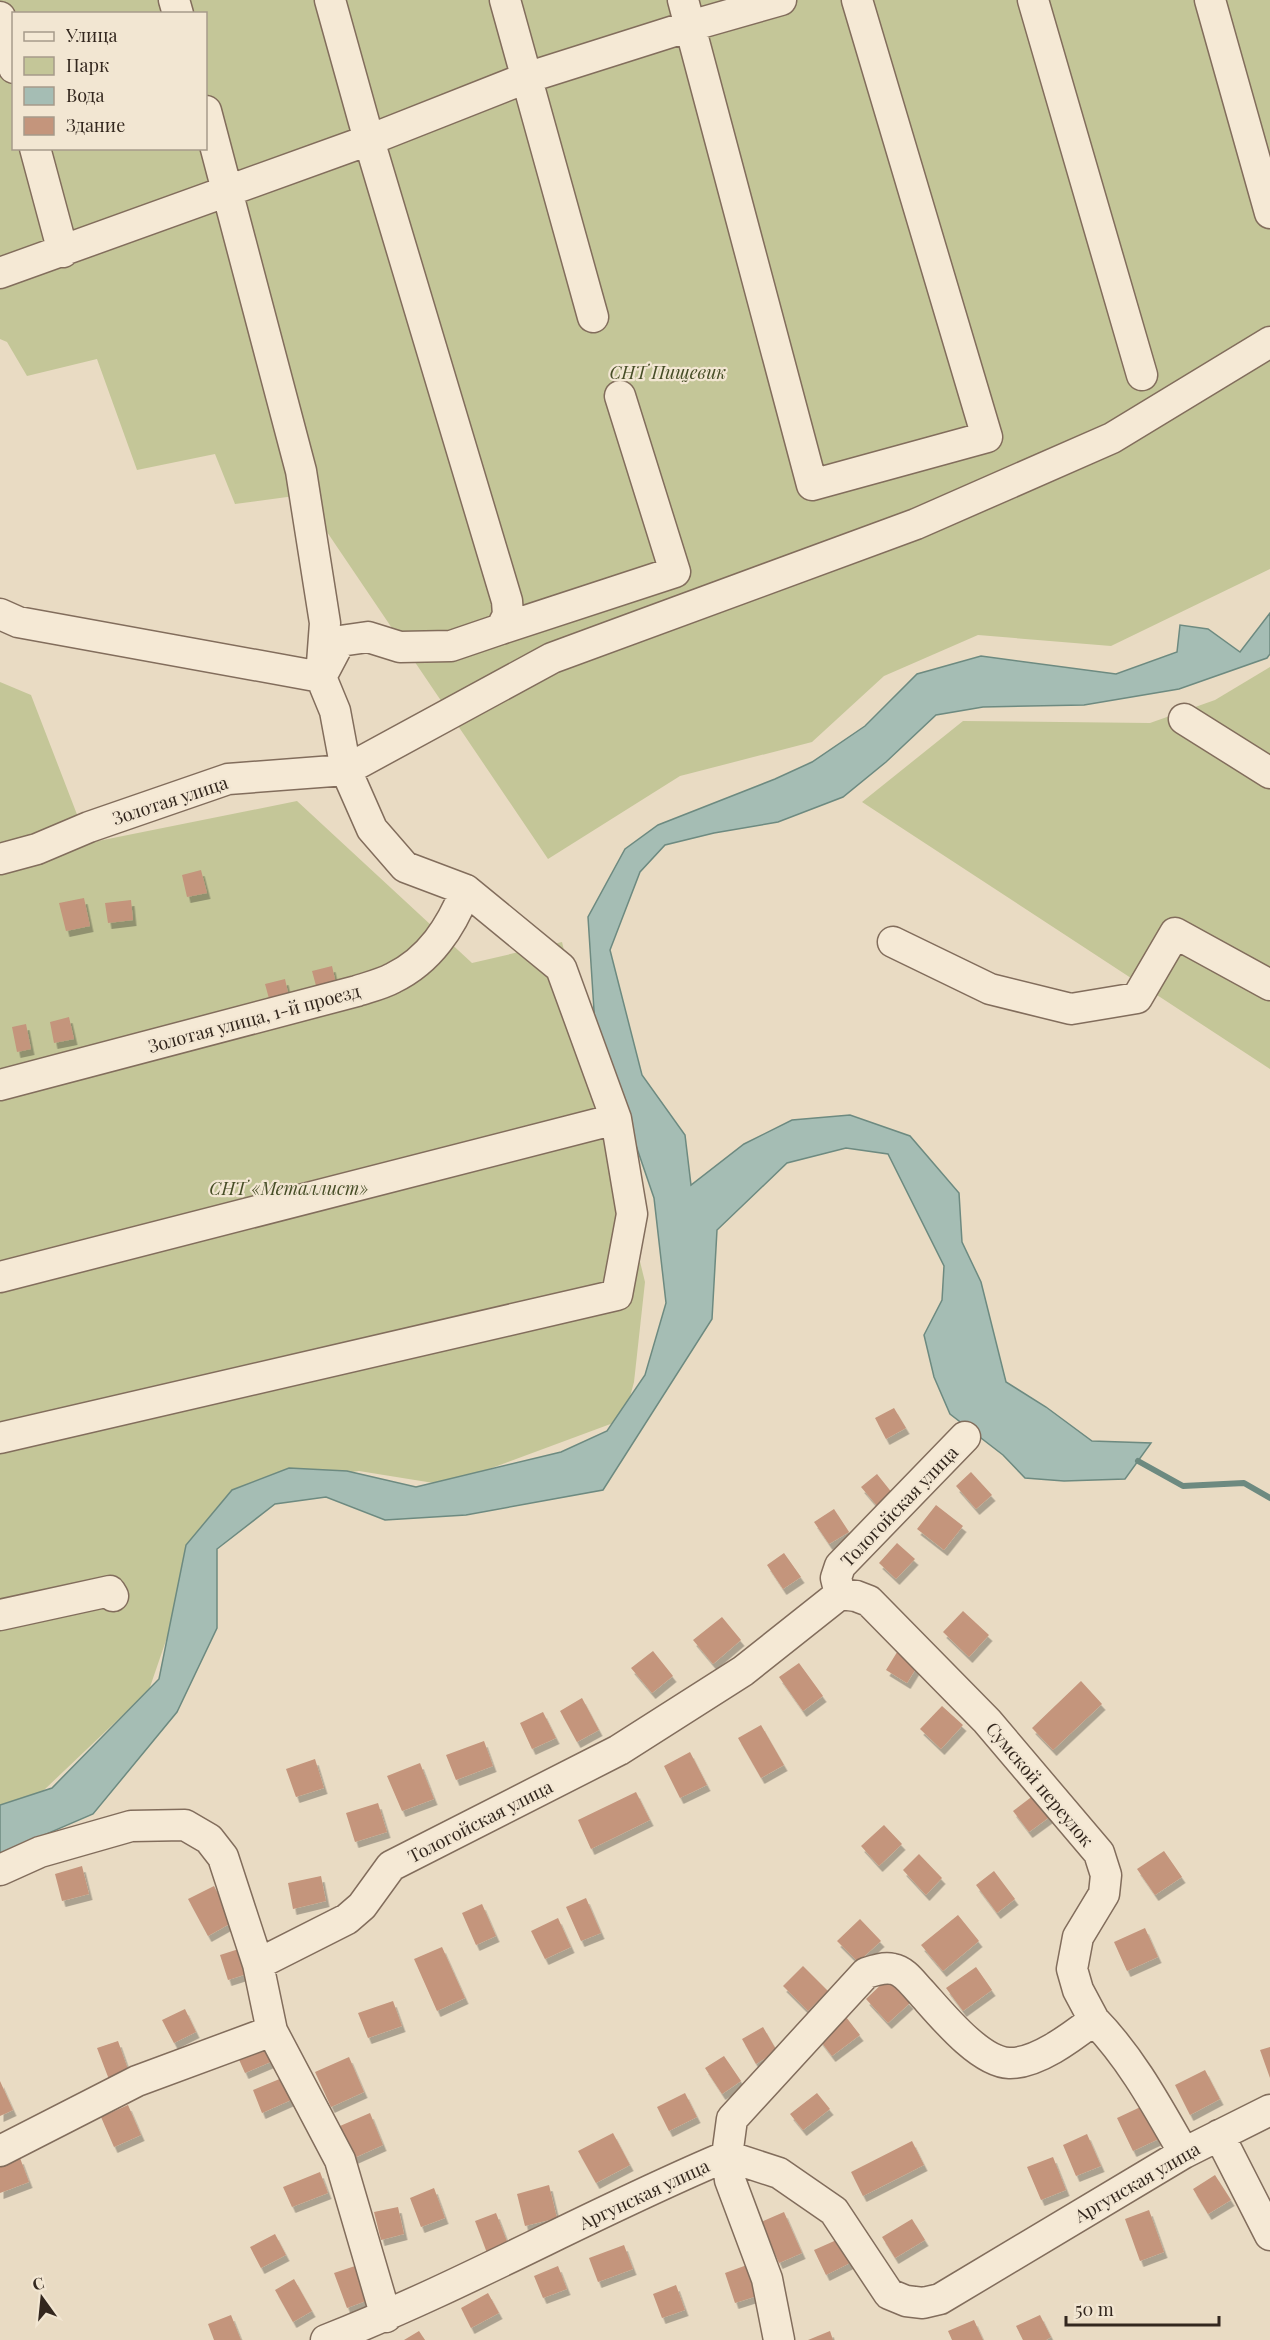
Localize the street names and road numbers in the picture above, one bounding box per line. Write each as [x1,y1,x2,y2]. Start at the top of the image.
street label: Золотая улица [109,770,231,830]
street label: Золотая улица, 1-й проезд [145,978,363,1058]
street label: Тологойская улица [835,1440,963,1572]
street label: Сумской переулок [981,1717,1099,1851]
street label: Тологойская улица [404,1774,556,1868]
street label: Аргунская улица [1069,2136,1204,2228]
street label: Аргунская улица [574,2153,713,2235]

